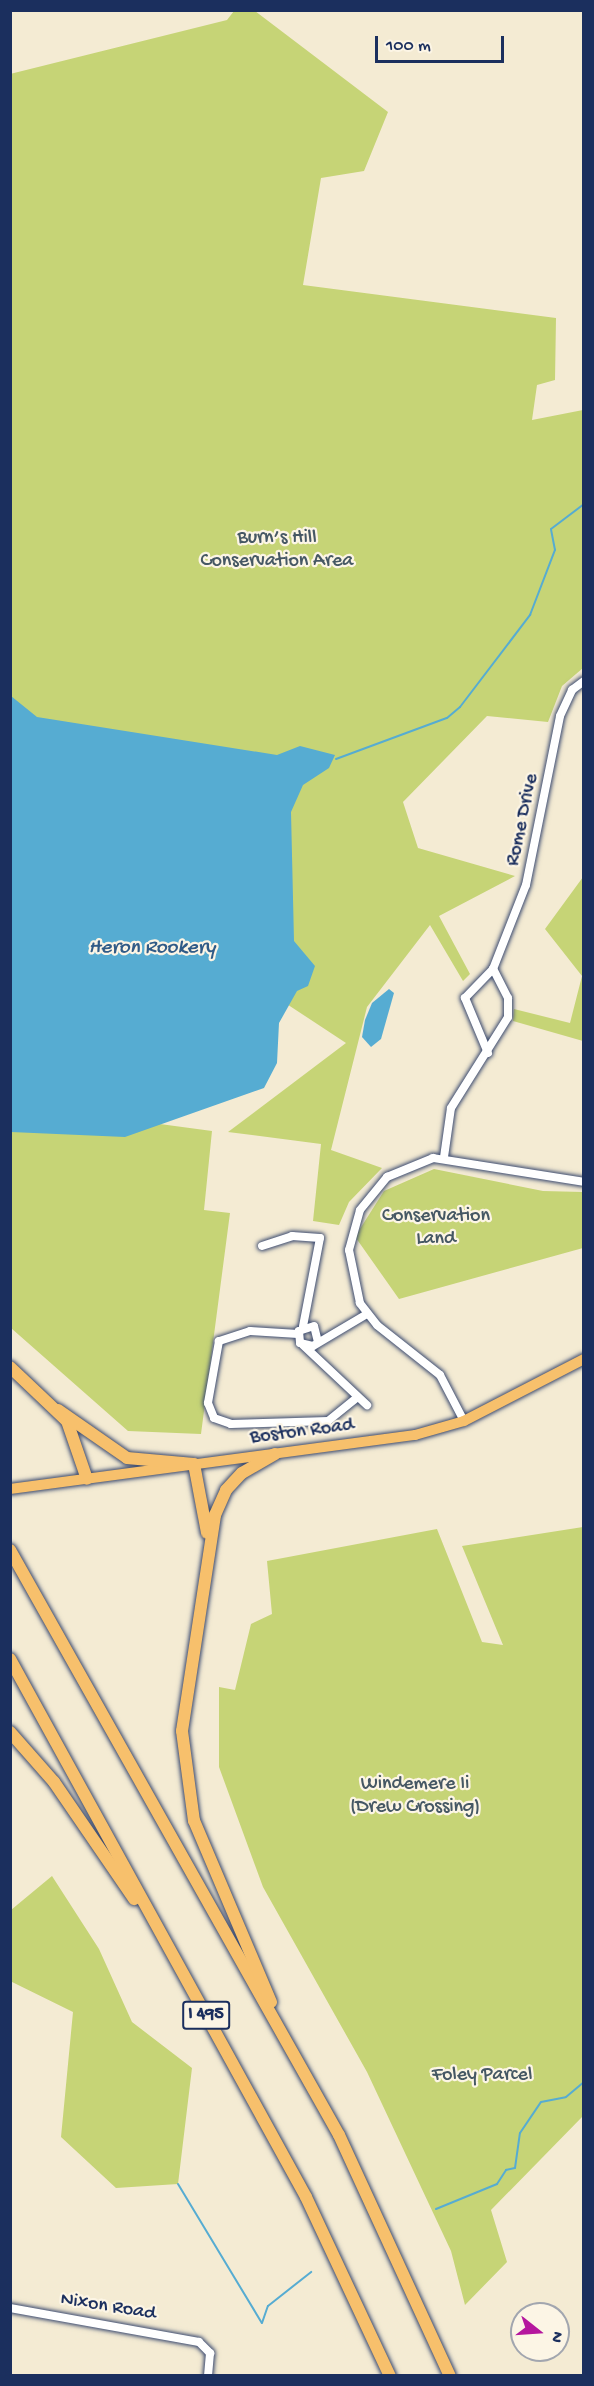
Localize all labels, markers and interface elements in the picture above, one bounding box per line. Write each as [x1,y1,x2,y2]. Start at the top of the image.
scale bar [378,24,507,62]
text: 100 m [386,36,431,57]
park label: Burn’s Hill Conservation Area [201,527,353,574]
street label: Rome Drive [502,772,544,868]
water label: Heron Rookery [89,936,215,962]
park label: Conservation Land [382,1205,490,1252]
street label: Boston Road [249,1414,355,1450]
park label: Windemere Ii (Drew Crossing) [350,1773,480,1820]
road number: I 495 [182,2000,230,2030]
park label: Foley Parcel [432,2063,532,2087]
street label: Nixon Road [59,2288,157,2326]
north arrow [510,2302,570,2362]
text: N [545,2329,566,2345]

